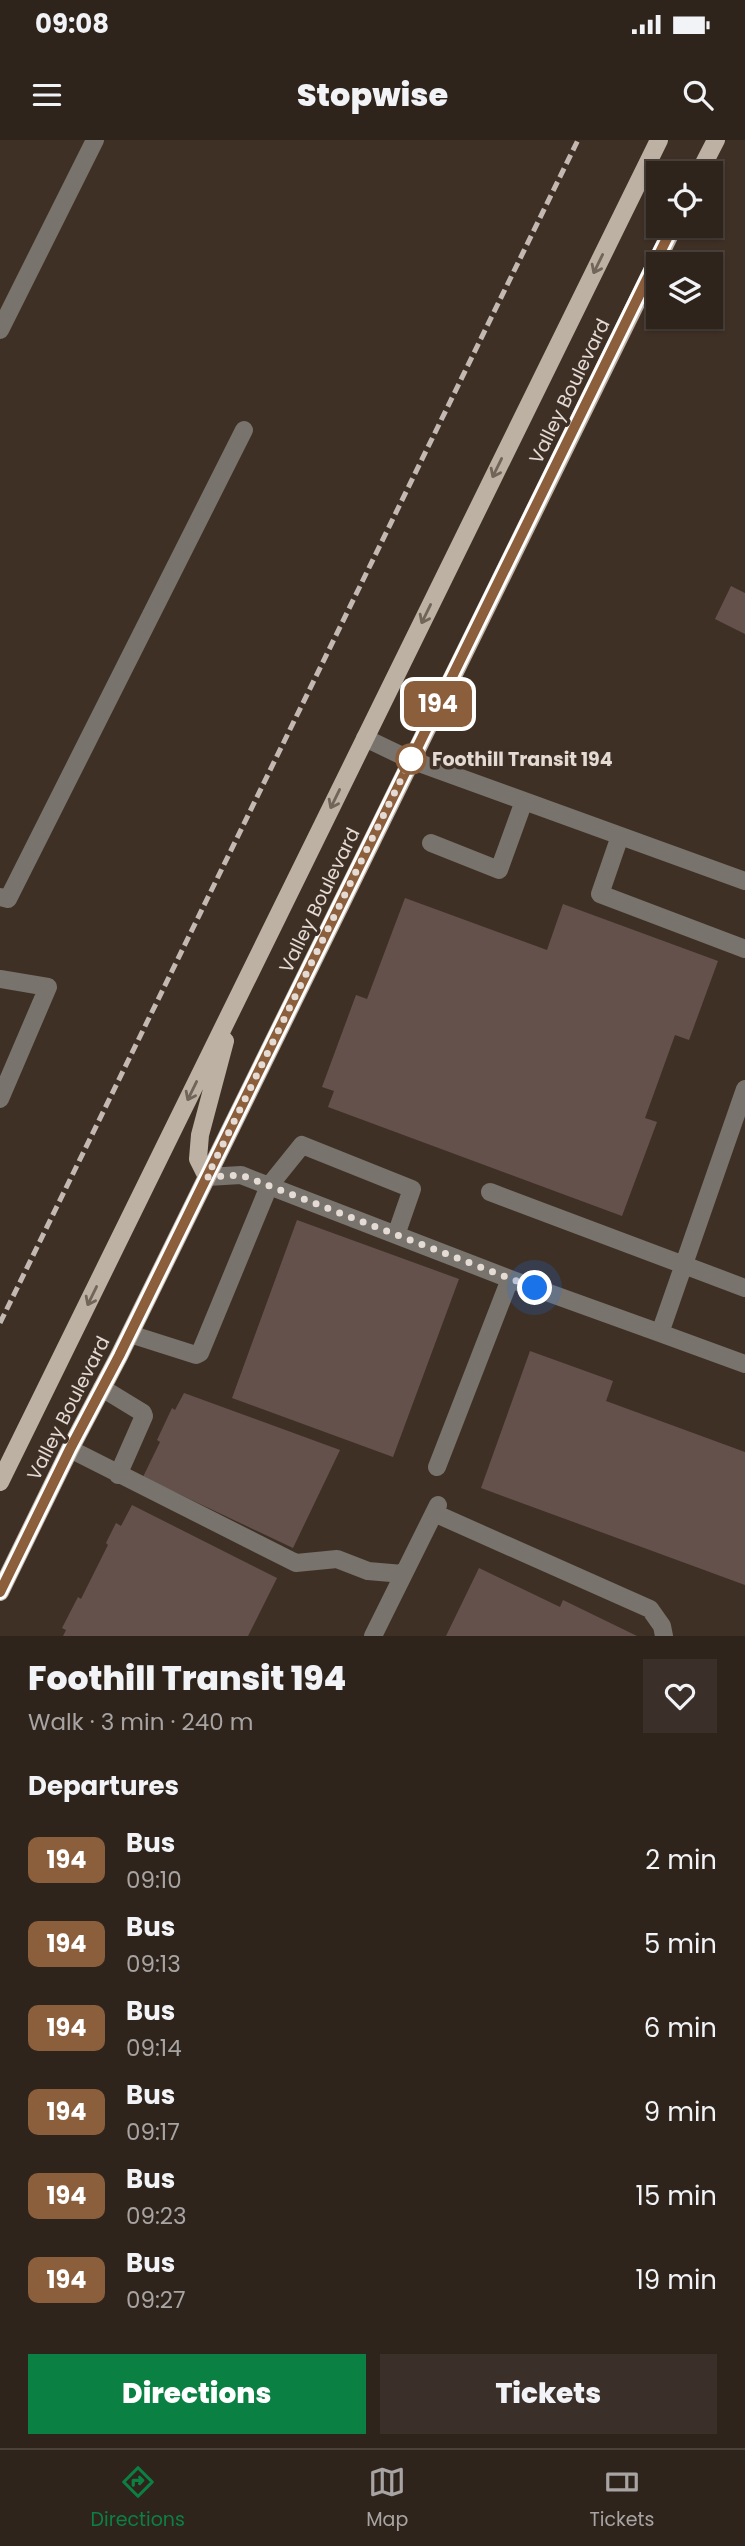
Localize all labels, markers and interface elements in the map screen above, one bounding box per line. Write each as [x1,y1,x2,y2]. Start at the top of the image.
text: 09:08 [35,6,109,42]
text: Stopwise [297,72,448,117]
icon: menu [28,76,66,114]
icon: search [679,76,717,114]
map controls [646,161,723,329]
button: locate [646,161,723,238]
button: layers [646,252,723,329]
one-way arrow [590,253,604,274]
street label: Valley Boulevard [523,314,616,468]
one-way arrow [490,457,504,478]
one-way arrow [418,603,432,624]
line badge: 194 [398,681,478,727]
text: 194 [418,687,458,720]
marker: Foothill Transit 194 [396,744,426,774]
place label: Foothill Transit 194 [432,746,613,773]
one-way arrow [328,788,341,809]
street label: Valley Boulevard [273,823,366,977]
one-way arrow [185,1080,198,1101]
your location [517,1270,552,1305]
one-way arrow [85,1285,98,1306]
street label: Valley Boulevard [20,1332,116,1485]
text: Foothill Transit 194 [28,1655,346,1702]
button: heart [643,1659,717,1733]
text: Walk · 3 min · 240 m [28,1706,254,1738]
text: Departures [28,1768,179,1804]
text: Bus [126,1825,175,1861]
text: 2 min [645,1842,717,1878]
text: 194 [46,1843,87,1876]
text: 09:10 [126,1864,182,1896]
text: Bus [126,1909,175,1945]
text: 5 min [644,1926,717,1962]
text: 194 [46,1927,87,1960]
text: 09:13 [126,1948,181,1980]
text: Bus [126,1993,175,2029]
text: 6 min [644,2010,717,2046]
text: 194 [46,2011,87,2044]
text: 09:14 [126,2032,182,2064]
text: Bus [126,2077,175,2113]
text: 9 min [644,2094,717,2130]
text: 194 [46,2095,87,2128]
text: 09:17 [126,2116,180,2148]
text: Bus [126,2161,175,2197]
text: 15 min [636,2178,717,2214]
text: 194 [46,2179,87,2212]
text: 09:23 [126,2200,187,2232]
text: Bus [126,2245,175,2281]
text: 19 min [636,2262,717,2298]
text: 194 [46,2263,87,2296]
text: 09:27 [126,2284,186,2316]
button: Directions [28,2354,366,2434]
button: Tickets [380,2354,717,2434]
tab: Directions [91,2463,185,2534]
tab: Map [366,2463,408,2534]
tab: Tickets [589,2463,654,2534]

